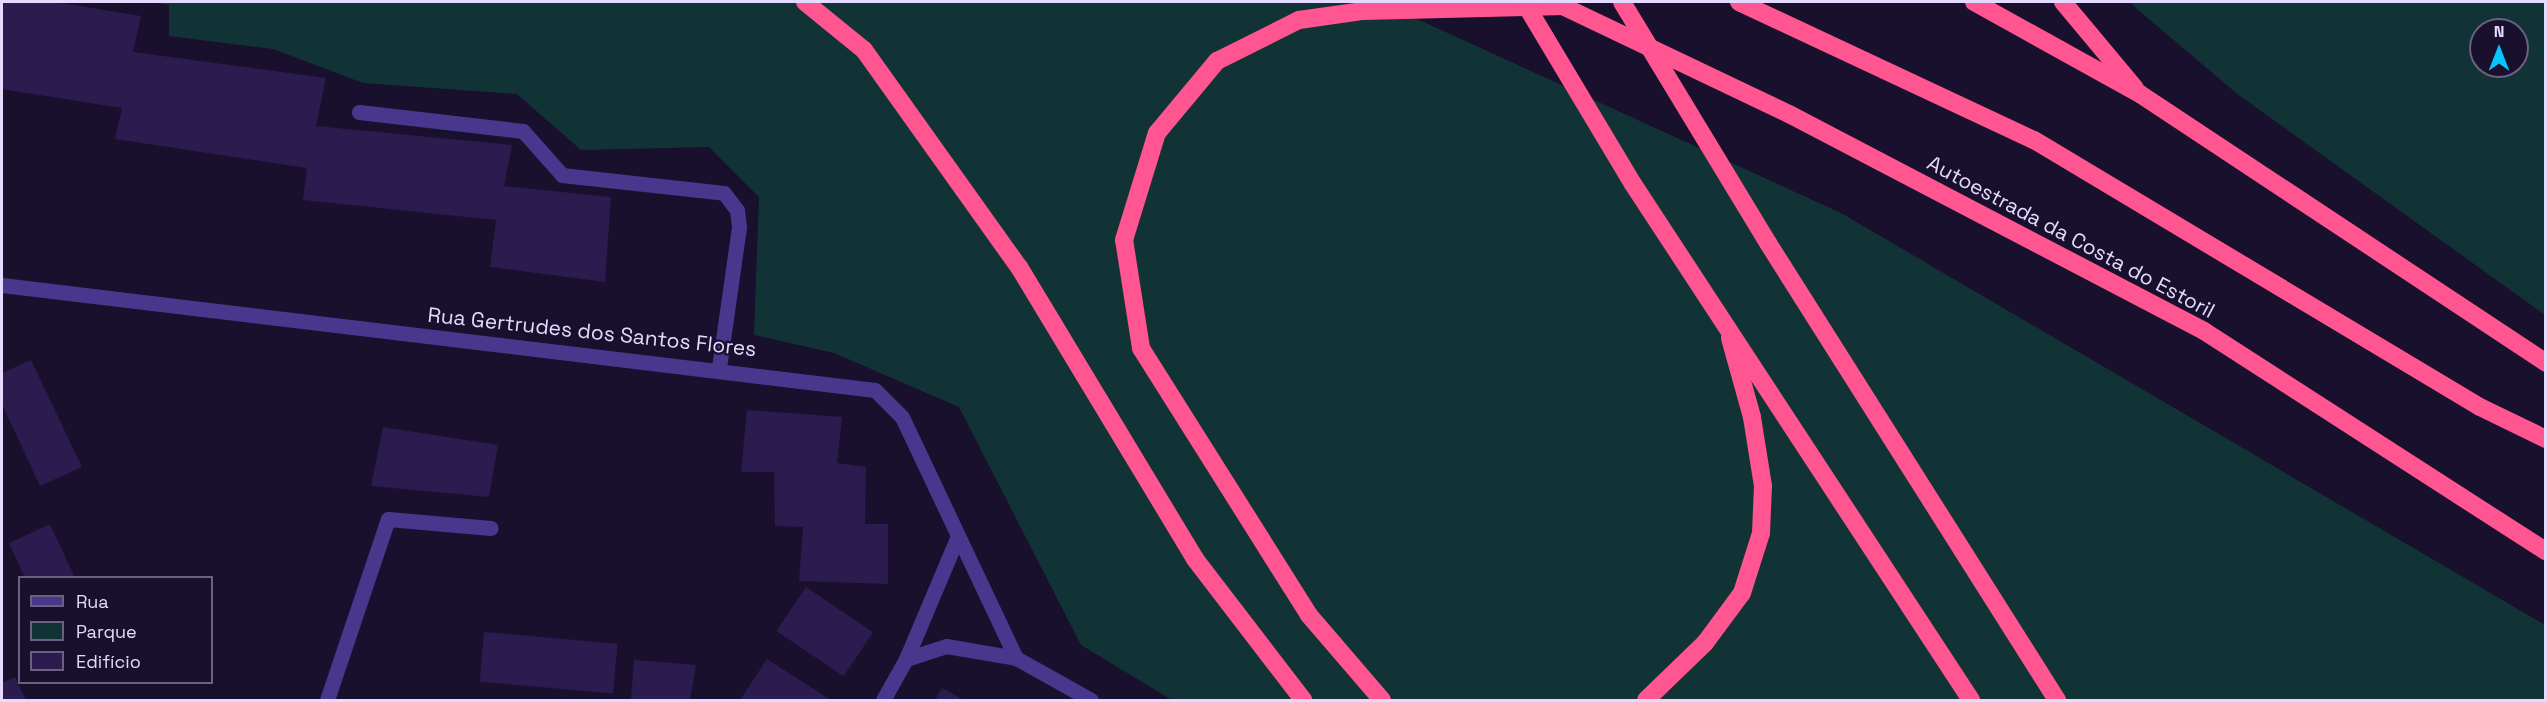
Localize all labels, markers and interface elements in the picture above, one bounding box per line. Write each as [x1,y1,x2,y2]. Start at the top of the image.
north arrow [2469,18,2529,78]
text: N [2494,21,2504,42]
street label: Autoestrada da Costa do Estoril [1923,150,2219,324]
street label: Rua Gertrudes dos Santos Flores [426,302,758,362]
legend [18,576,213,684]
text: Rua [76,590,109,613]
text: Parque [76,620,137,643]
text: Edifício [76,650,141,673]

